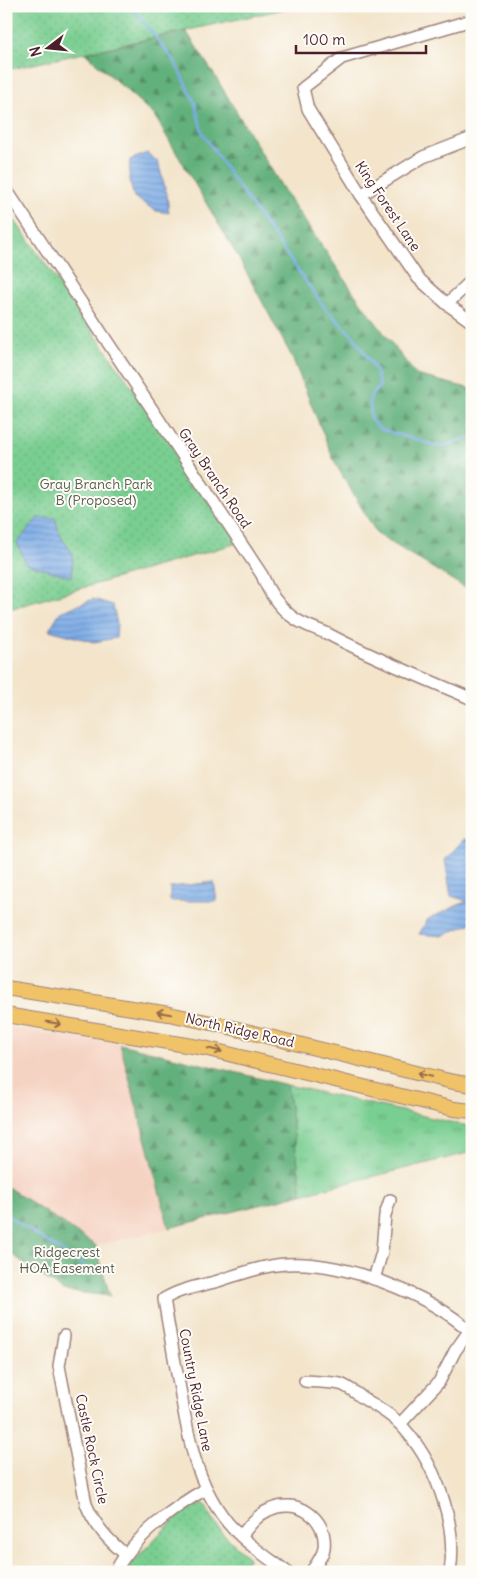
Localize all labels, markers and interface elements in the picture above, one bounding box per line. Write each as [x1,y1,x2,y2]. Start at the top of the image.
north arrow [22,22,72,72]
scale bar [296,22,426,54]
text: 100 m [303,30,345,49]
text: N [26,44,45,59]
street label: King Forest Lane [351,158,425,254]
street label: Gray Branch Road [175,424,255,532]
park label: Gray Branch Park B (Proposed) [39,475,153,509]
one-way arrow [156,1008,172,1018]
street label: North Ridge Road [184,1009,296,1051]
one-way arrow [46,1018,62,1028]
one-way arrow [206,1046,222,1056]
one-way arrow [417,1070,433,1079]
park label: Ridgecrest HOA Easement [19,1243,115,1277]
street label: Country Ridge Lane [175,1327,217,1453]
street label: Castle Rock Circle [72,1392,112,1506]

